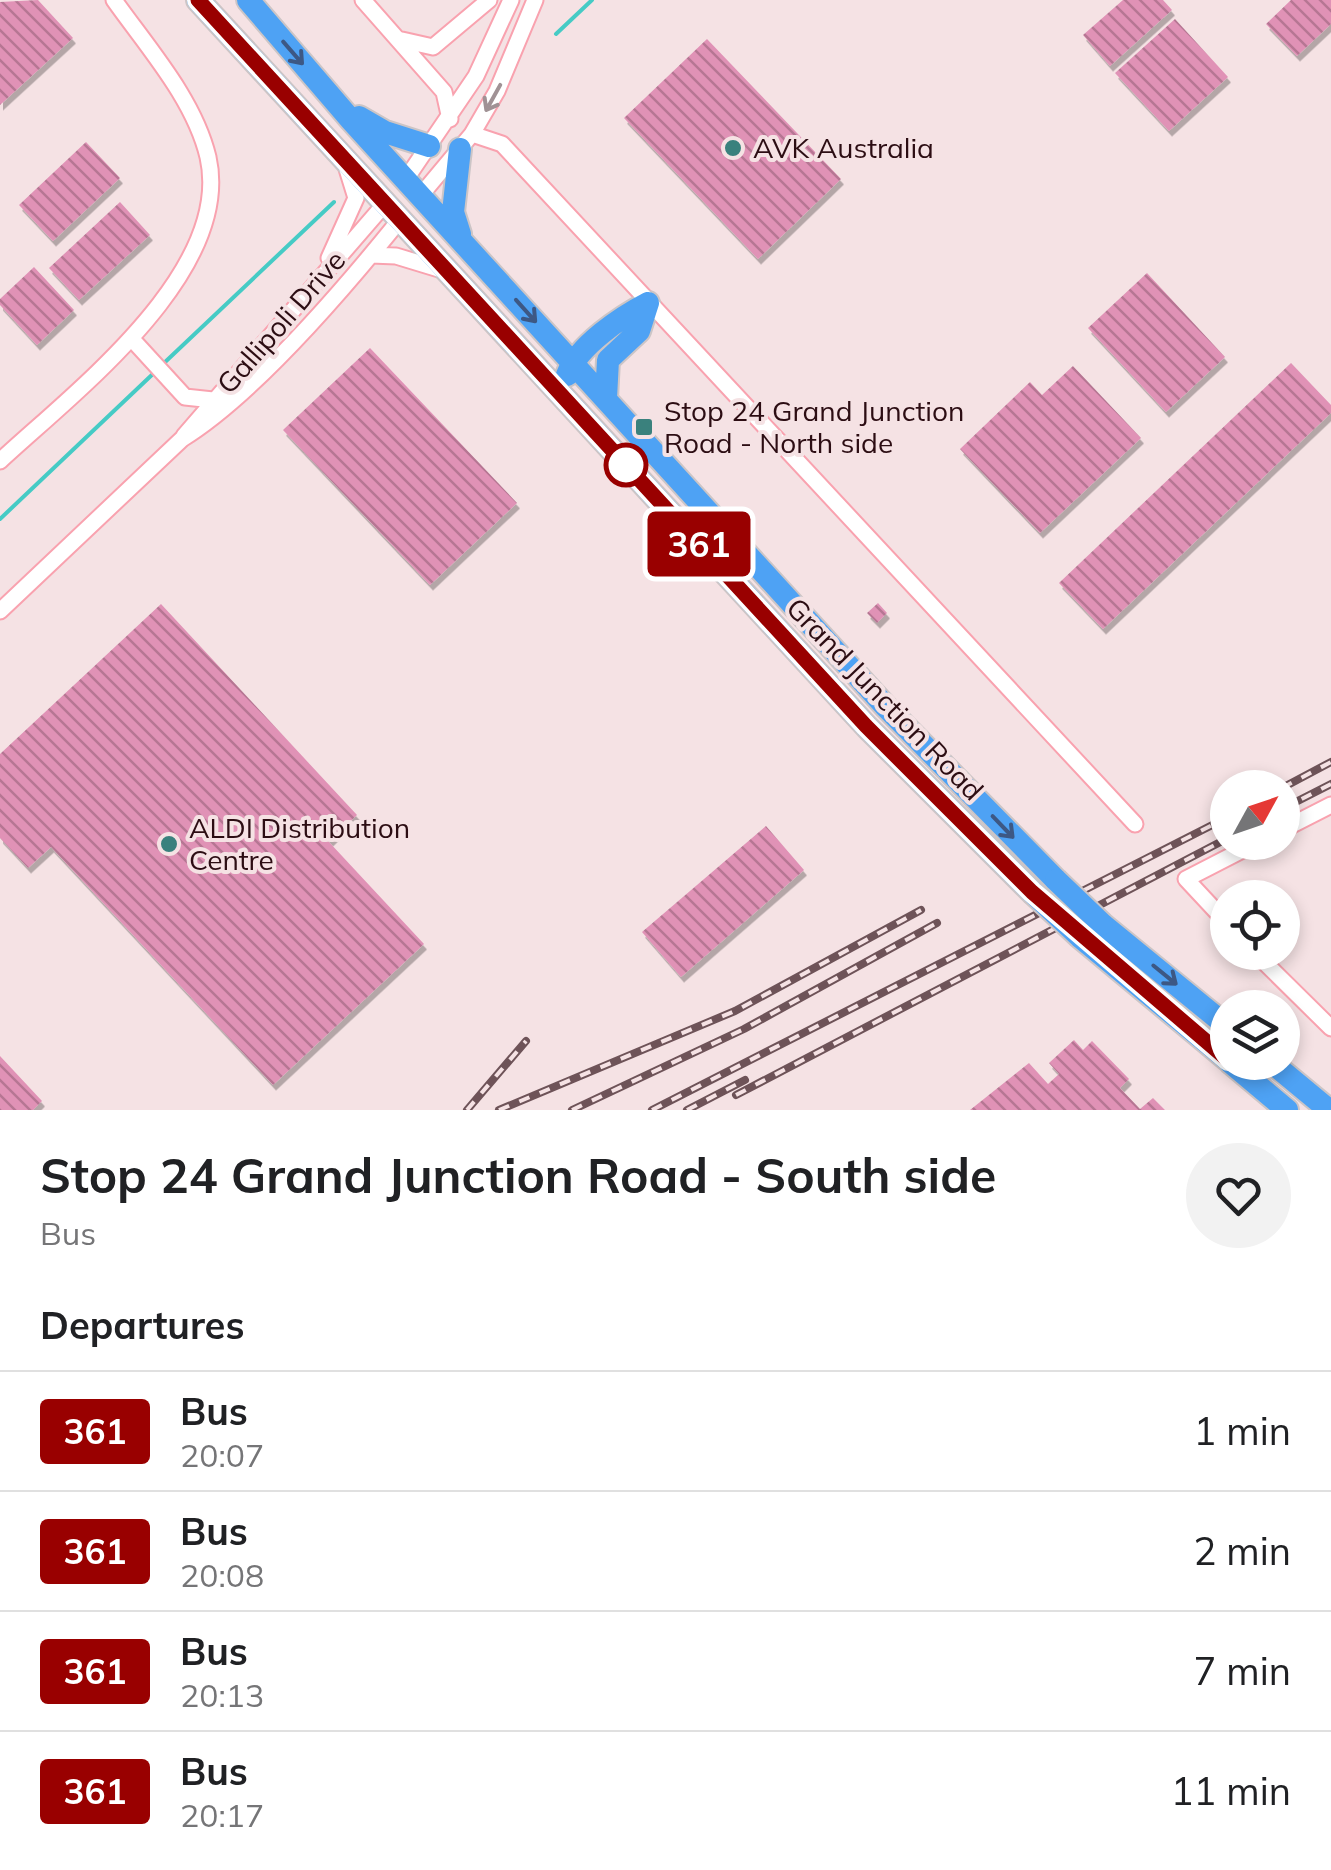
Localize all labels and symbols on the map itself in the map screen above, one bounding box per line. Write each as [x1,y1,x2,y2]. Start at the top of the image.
one-way arrow [282,39,304,65]
one-way arrow [482,83,502,112]
place label: AVK Australia [753,130,934,165]
marker: AVK Australia [722,137,744,159]
street label: Gallipoli Drive [209,243,352,400]
one-way arrow [515,298,538,323]
place label: Stop 24 Grand Junction Road - North side [664,393,964,460]
marker: Stop 24 Grand Junction Road - North side [633,416,655,438]
unlabelled marker [605,444,647,486]
line badge: 361 [642,512,756,576]
street label: Grand Junction Road [780,590,991,807]
north arrow [1210,770,1300,860]
place label: ALDI Distribution Centre [189,810,410,877]
one-way arrow [991,814,1015,838]
marker: ALDI Distribution Centre [158,833,180,855]
one-way arrow [1151,964,1178,985]

